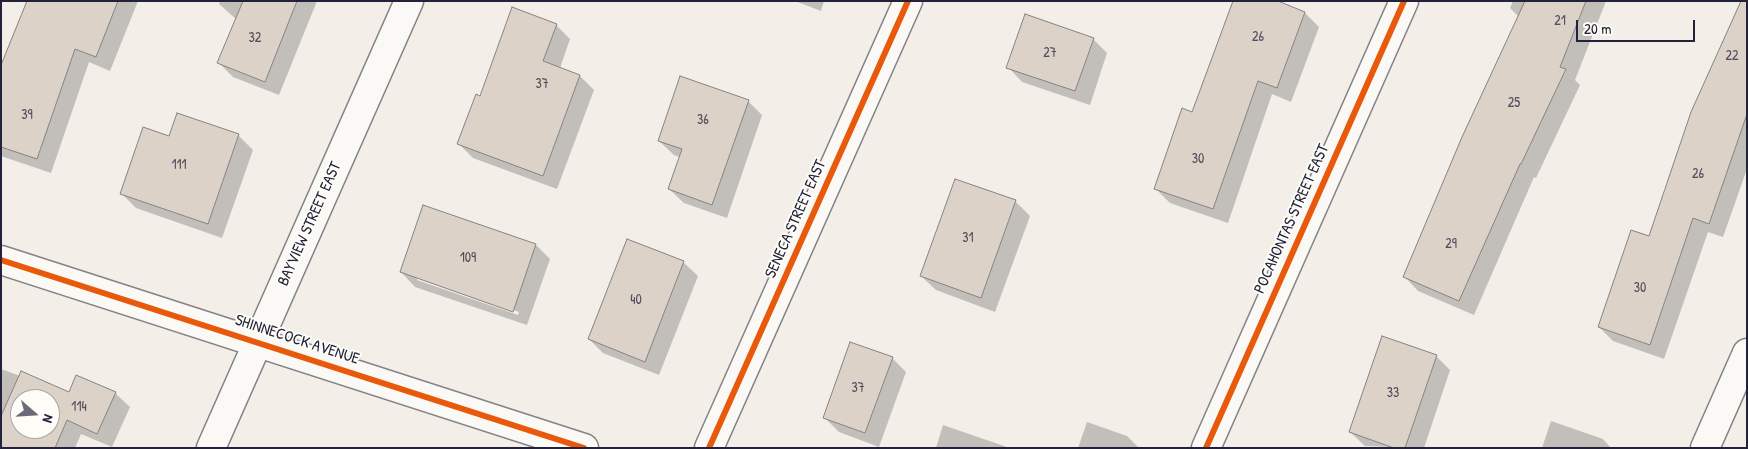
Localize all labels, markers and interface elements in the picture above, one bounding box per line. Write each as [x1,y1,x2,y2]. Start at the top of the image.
scale bar [1578,10,1697,42]
house number: 21 [1554,13,1566,29]
text: 20 m [1584,18,1611,39]
house number: 26 [1252,29,1264,45]
house number: 32 [249,30,261,46]
house number: 27 [1043,45,1057,61]
house number: 22 [1725,48,1739,64]
house number: 37 [535,76,549,92]
house number: 25 [1508,95,1520,111]
house number: 39 [21,107,33,123]
house number: 36 [697,112,709,128]
street label: POCAHONTAS STREET EAST [1250,141,1334,297]
house number: 30 [1192,151,1204,167]
house number: 111 [171,157,187,173]
street label: SENECA STREET EAST [761,157,831,281]
street label: BAYVIEW STREET EAST [274,159,346,289]
house number: 26 [1692,166,1704,182]
house number: 31 [962,230,974,246]
house number: 29 [1445,236,1457,252]
house number: 109 [460,250,476,266]
house number: 30 [1634,280,1646,296]
house number: 40 [630,292,642,308]
street label: SHINNECOCK AVENUE [232,311,362,369]
house number: 37 [851,380,865,396]
house number: 33 [1387,385,1399,401]
north arrow [10,389,60,439]
house number: 114 [71,399,87,415]
text: N [39,412,59,425]

